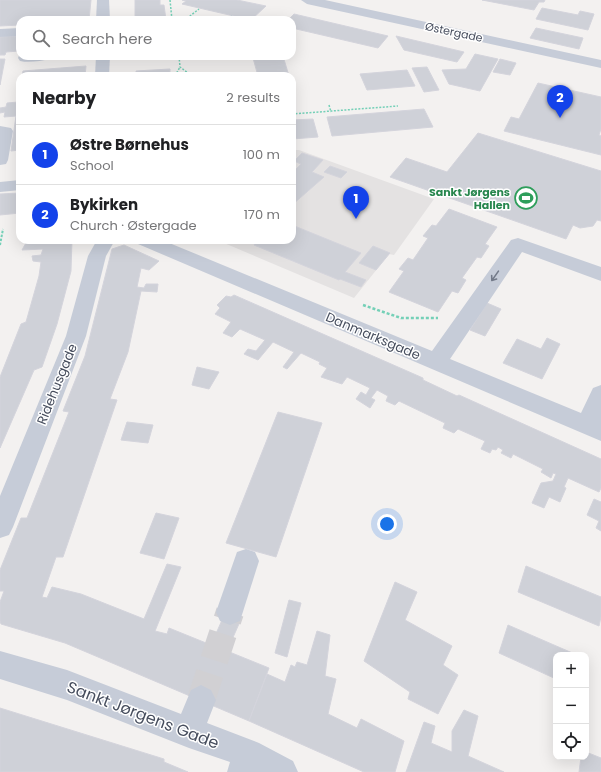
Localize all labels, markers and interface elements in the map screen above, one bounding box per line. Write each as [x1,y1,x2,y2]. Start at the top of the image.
search box [16,16,296,60]
street label: Østergade [424,18,484,46]
icon: search [30,27,52,49]
text: Search here [62,28,152,49]
pin: 2 [547,85,573,118]
text: Nearby [32,86,96,110]
text: 2 results [226,88,280,107]
text: Østre Børnehus [70,134,189,155]
text: 1 [43,145,47,164]
text: 100 m [243,145,280,164]
text: School [70,156,114,175]
place label: Sankt Jørgens Hallen [429,184,510,213]
sports icon: Sankt Jørgens Hallen [513,185,539,211]
pin: 1 [343,186,369,219]
text: Bykirken [70,194,138,215]
text: 2 [41,205,49,224]
text: 170 m [244,205,280,224]
text: Church · Østergade [70,216,197,235]
one-way arrow [491,270,499,281]
street label: Danmarksgade [323,307,423,365]
street label: Ridehusgade [32,341,82,427]
your location [377,514,397,534]
map controls [553,652,589,760]
button: + [553,652,589,688]
street label: Sankt Jørgens Gade [64,675,222,755]
button: − [553,688,589,724]
button: locate [553,724,589,760]

